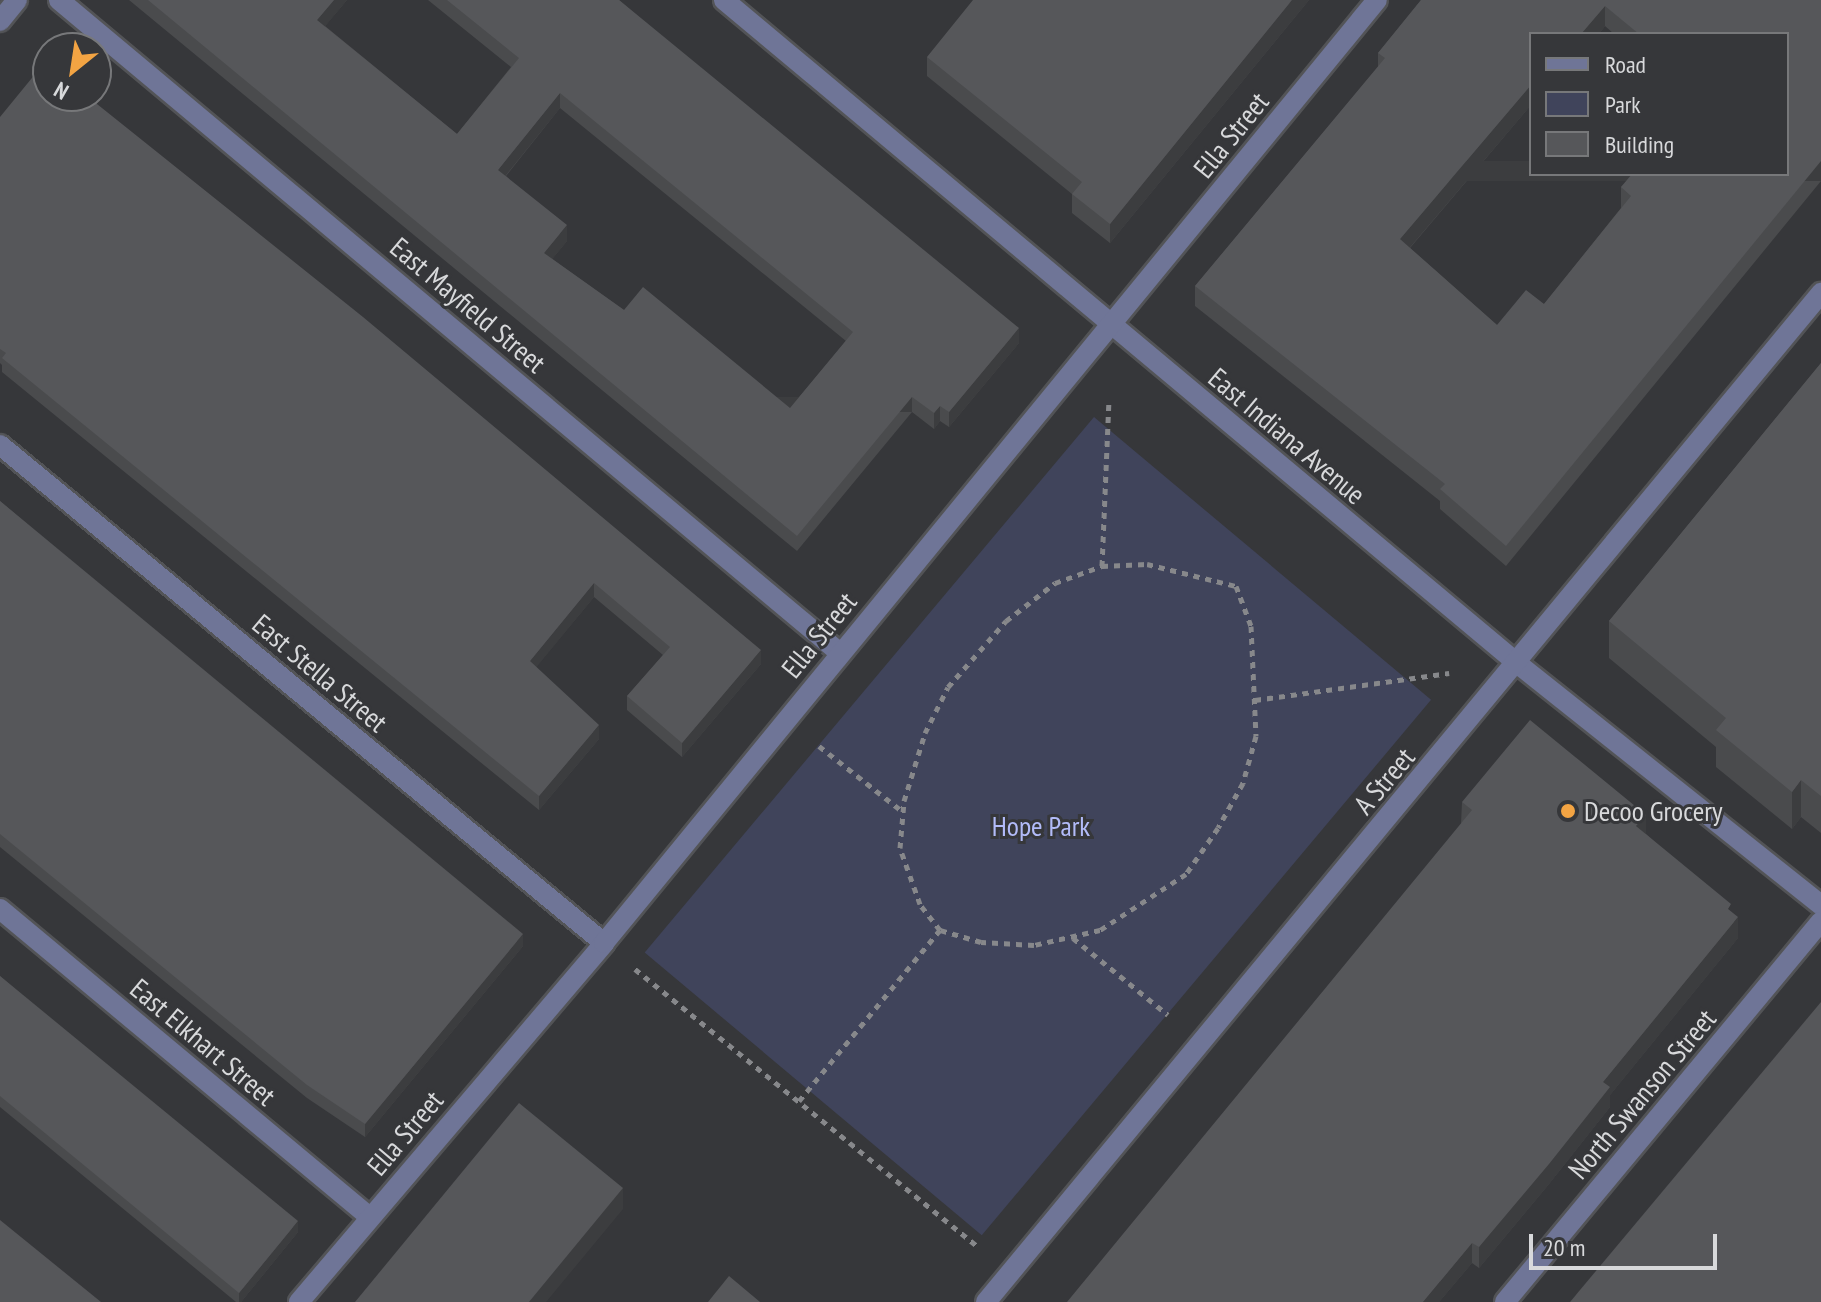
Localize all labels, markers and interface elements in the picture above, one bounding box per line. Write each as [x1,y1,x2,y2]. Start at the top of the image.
north arrow [32,32,112,112]
legend [1529,32,1789,176]
text: Road [1605,49,1646,80]
text: N [49,76,73,106]
street label: Ella Street [1186,86,1276,184]
text: Park [1605,89,1641,120]
text: Building [1605,129,1674,160]
street label: East Mayfield Street [384,230,552,380]
street label: East Indiana Avenue [1202,361,1372,511]
street label: Ella Street [774,586,864,684]
street label: East Stella Street [246,607,394,739]
street label: A Street [1346,741,1422,821]
place label: Decoo Grocery [1584,794,1722,828]
marker: Decoo Grocery [1559,802,1577,820]
park label: Hope Park [992,809,1090,843]
street label: East Elkhart Street [124,972,282,1112]
street label: North Swanson Street [1561,1002,1723,1186]
street label: Ella Street [360,1084,450,1182]
scale bar [1533,1218,1721,1268]
text: 20 m [1543,1232,1585,1263]

